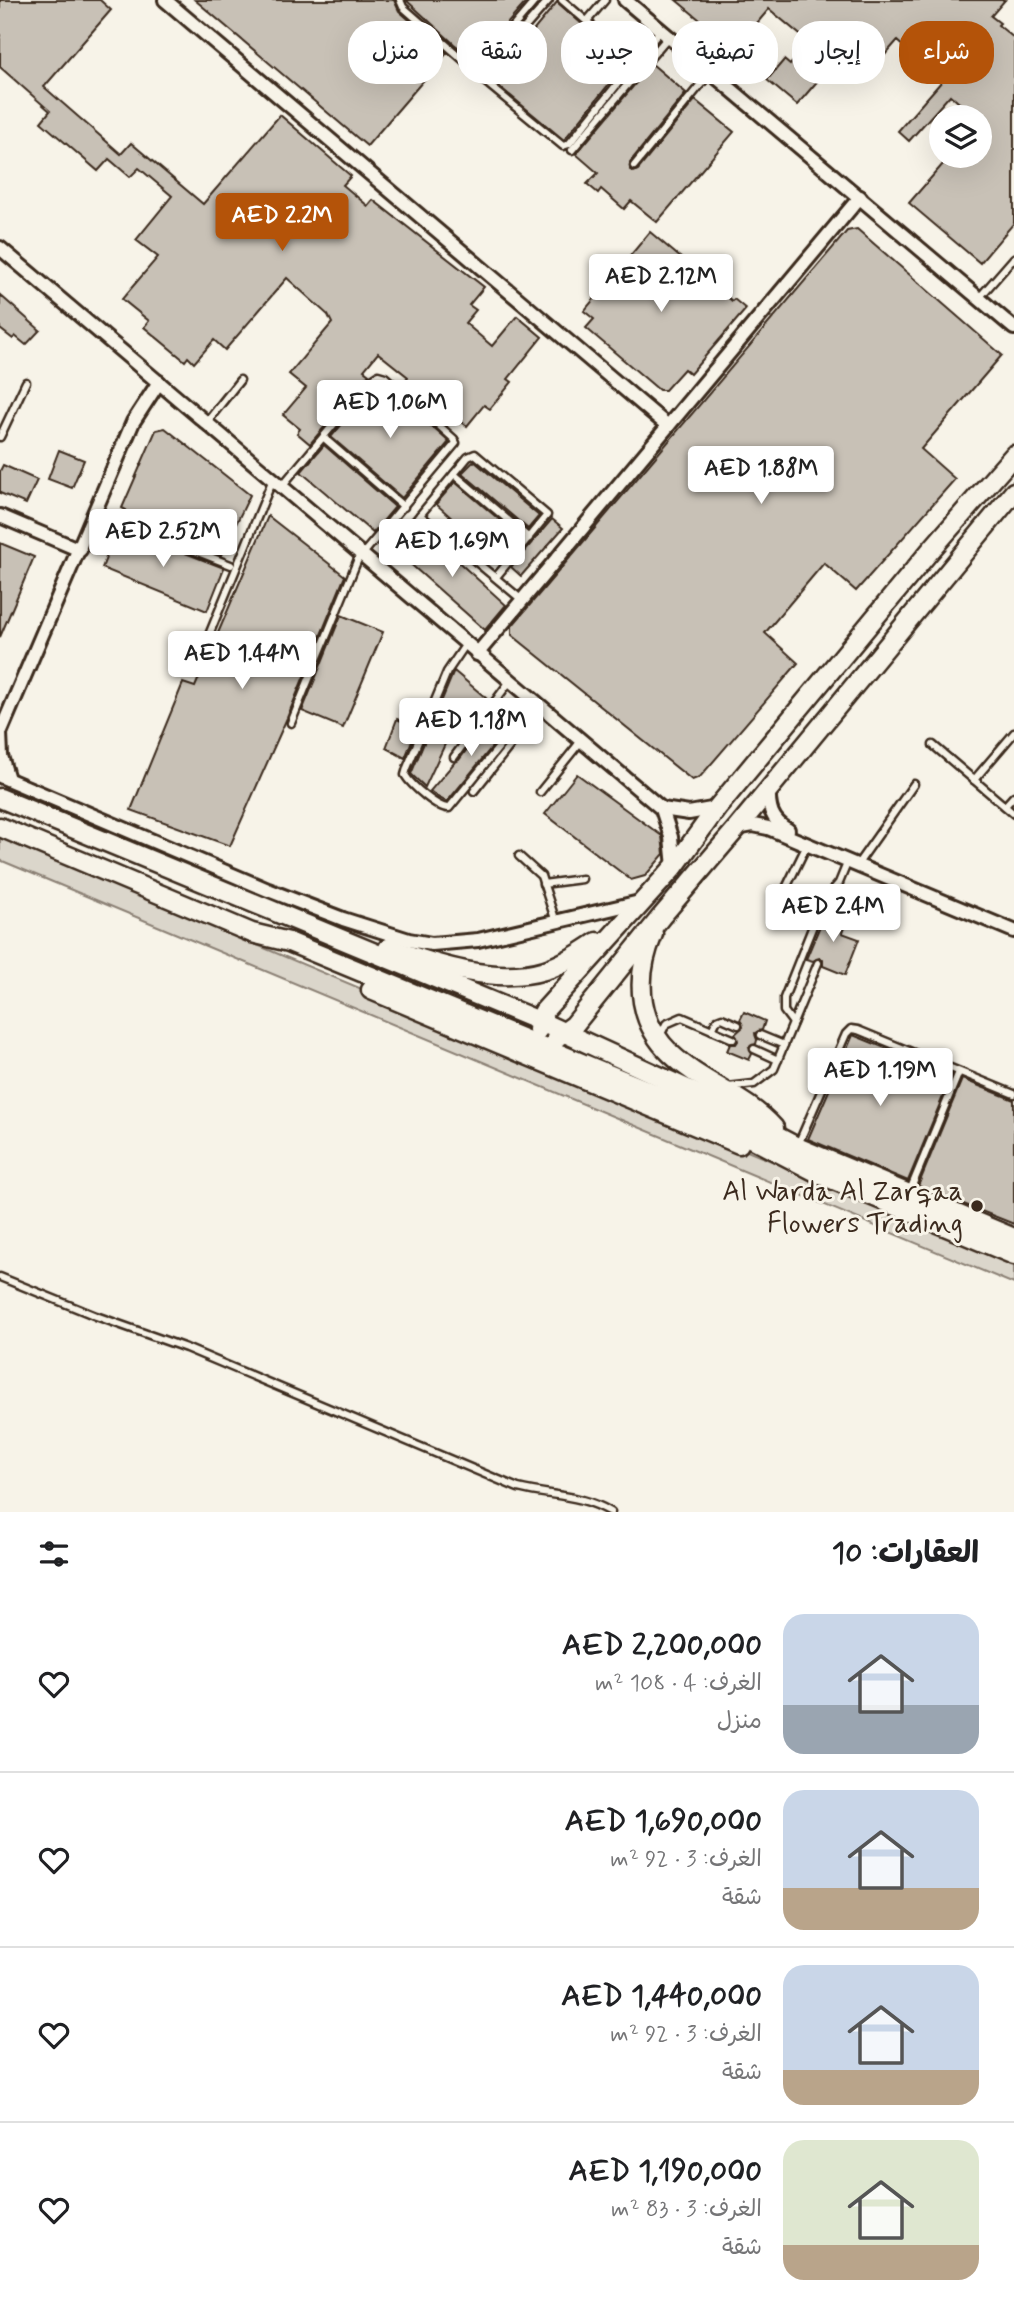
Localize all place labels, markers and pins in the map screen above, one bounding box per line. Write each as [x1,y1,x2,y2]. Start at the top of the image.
pin: AED 2.2M [210,194,354,253]
pin: AED 2.12M [581,254,741,314]
pin: AED 1.06M [310,380,470,440]
pin: AED 1.88M [681,447,841,506]
pin: AED 2.52M [83,510,243,569]
pin: AED 1.69M [372,520,532,579]
pin: AED 1.44M [162,632,322,691]
pin: AED 1.18M [391,698,551,758]
pin: AED 2.4M [761,884,905,944]
pin: AED 1.19M [800,1048,960,1108]
place label: Al Warda Al Zarqaa Flowers Trading [722,1174,963,1243]
marker: Al Warda Al Zarqaa Flowers Trading [969,1198,985,1214]

